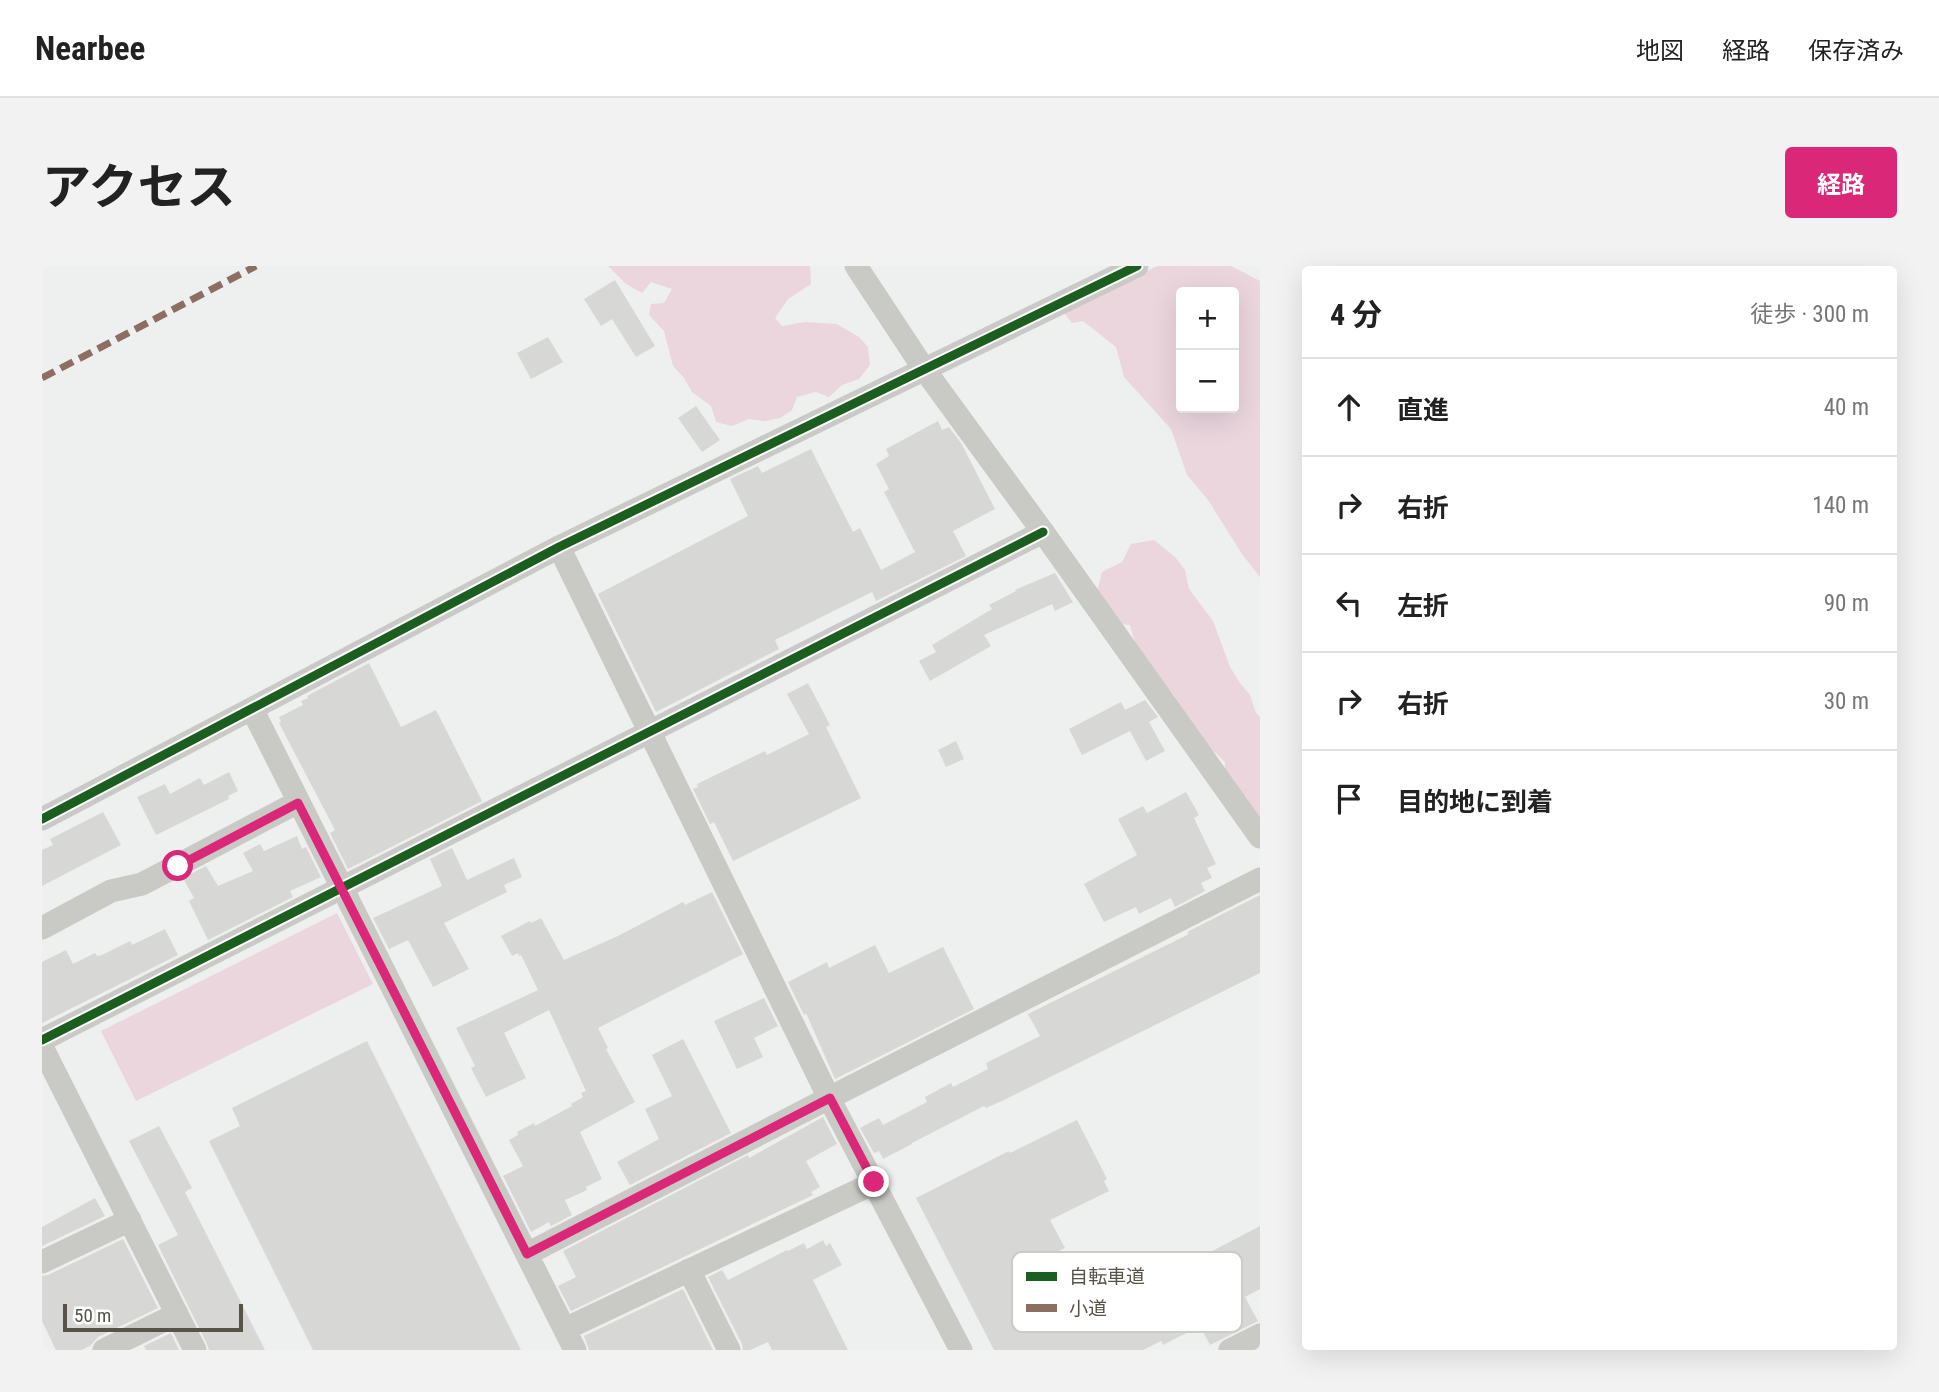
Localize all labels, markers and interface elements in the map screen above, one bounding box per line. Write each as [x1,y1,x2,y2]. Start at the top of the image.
text: Nearbee [35,29,145,68]
text: 地図 [1636,37,1684,65]
text: 経路 [1722,37,1770,65]
text: 保存済み [1808,37,1904,65]
button: 経路 [1785,147,1897,218]
text: アクセス [42,159,236,216]
map controls [1176,287,1239,413]
button: + [1176,287,1239,350]
text: 4 分 [1330,297,1382,332]
text: 徒歩 · 300 m [1750,301,1869,328]
button: − [1176,350,1239,413]
icon: ahead [1330,388,1368,426]
text: 40 m [1824,394,1869,421]
text: 直進 [1397,395,1449,425]
icon: right [1330,486,1368,524]
text: 140 m [1812,492,1869,519]
text: 右折 [1397,493,1449,523]
icon: left [1330,584,1368,622]
text: 90 m [1824,590,1869,617]
text: 左折 [1397,591,1449,621]
icon: right [1330,682,1368,720]
text: 30 m [1824,688,1869,715]
text: 右折 [1397,689,1449,719]
icon: arrive [1330,780,1368,818]
text: 目的地に到着 [1397,787,1553,817]
route start [162,850,193,881]
route end [858,1166,889,1197]
legend [1012,1252,1242,1332]
text: 自転車道 [1069,1265,1145,1288]
text: 小道 [1069,1297,1107,1320]
scale bar [63,1301,243,1333]
text: 50 m [74,1304,111,1327]

